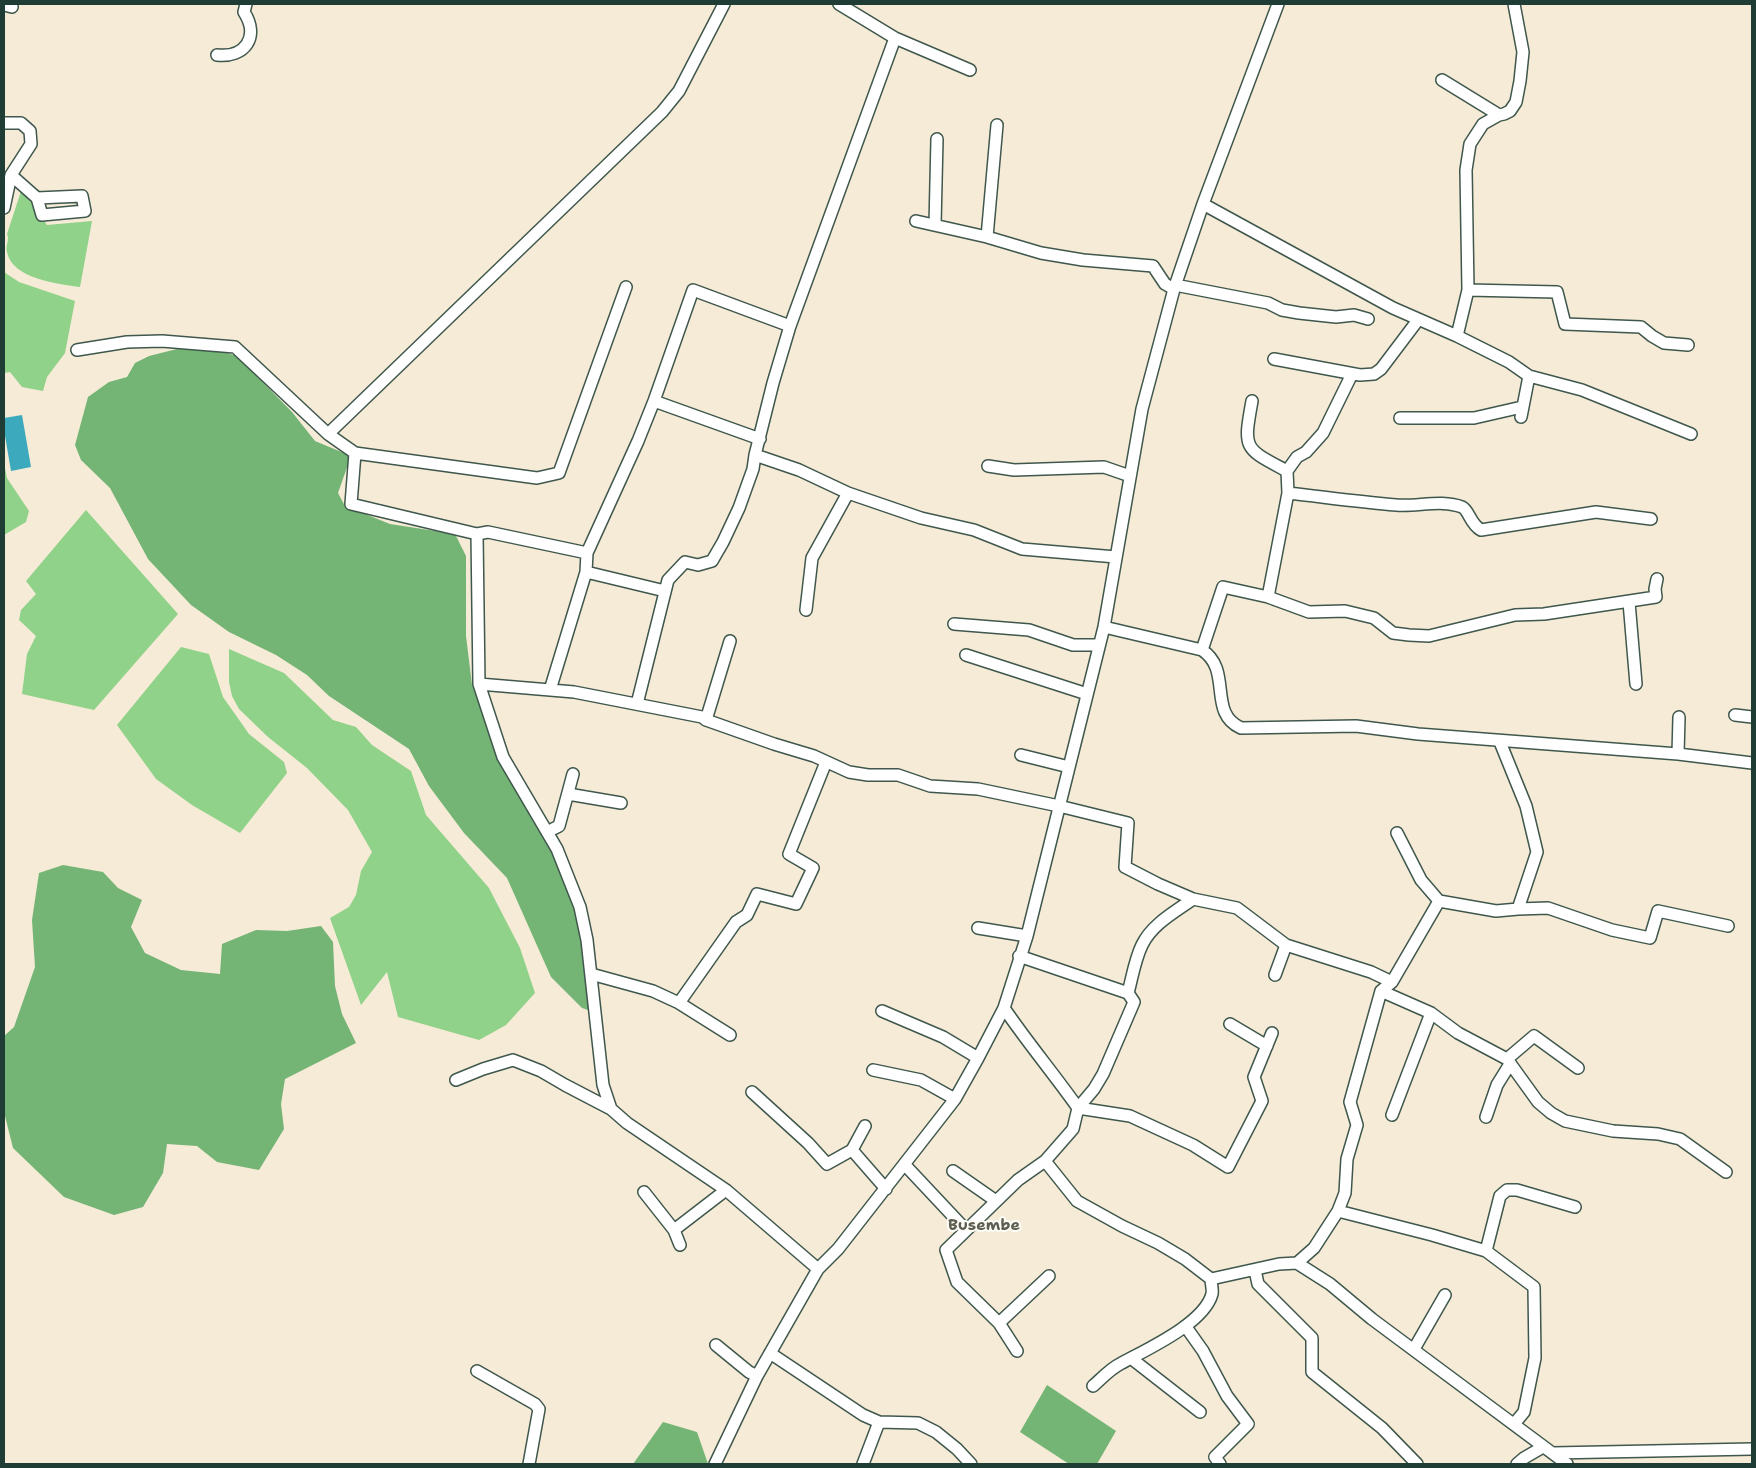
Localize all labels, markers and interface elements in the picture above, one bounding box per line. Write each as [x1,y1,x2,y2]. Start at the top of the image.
district label: Busembe [948,1216,1020,1236]

